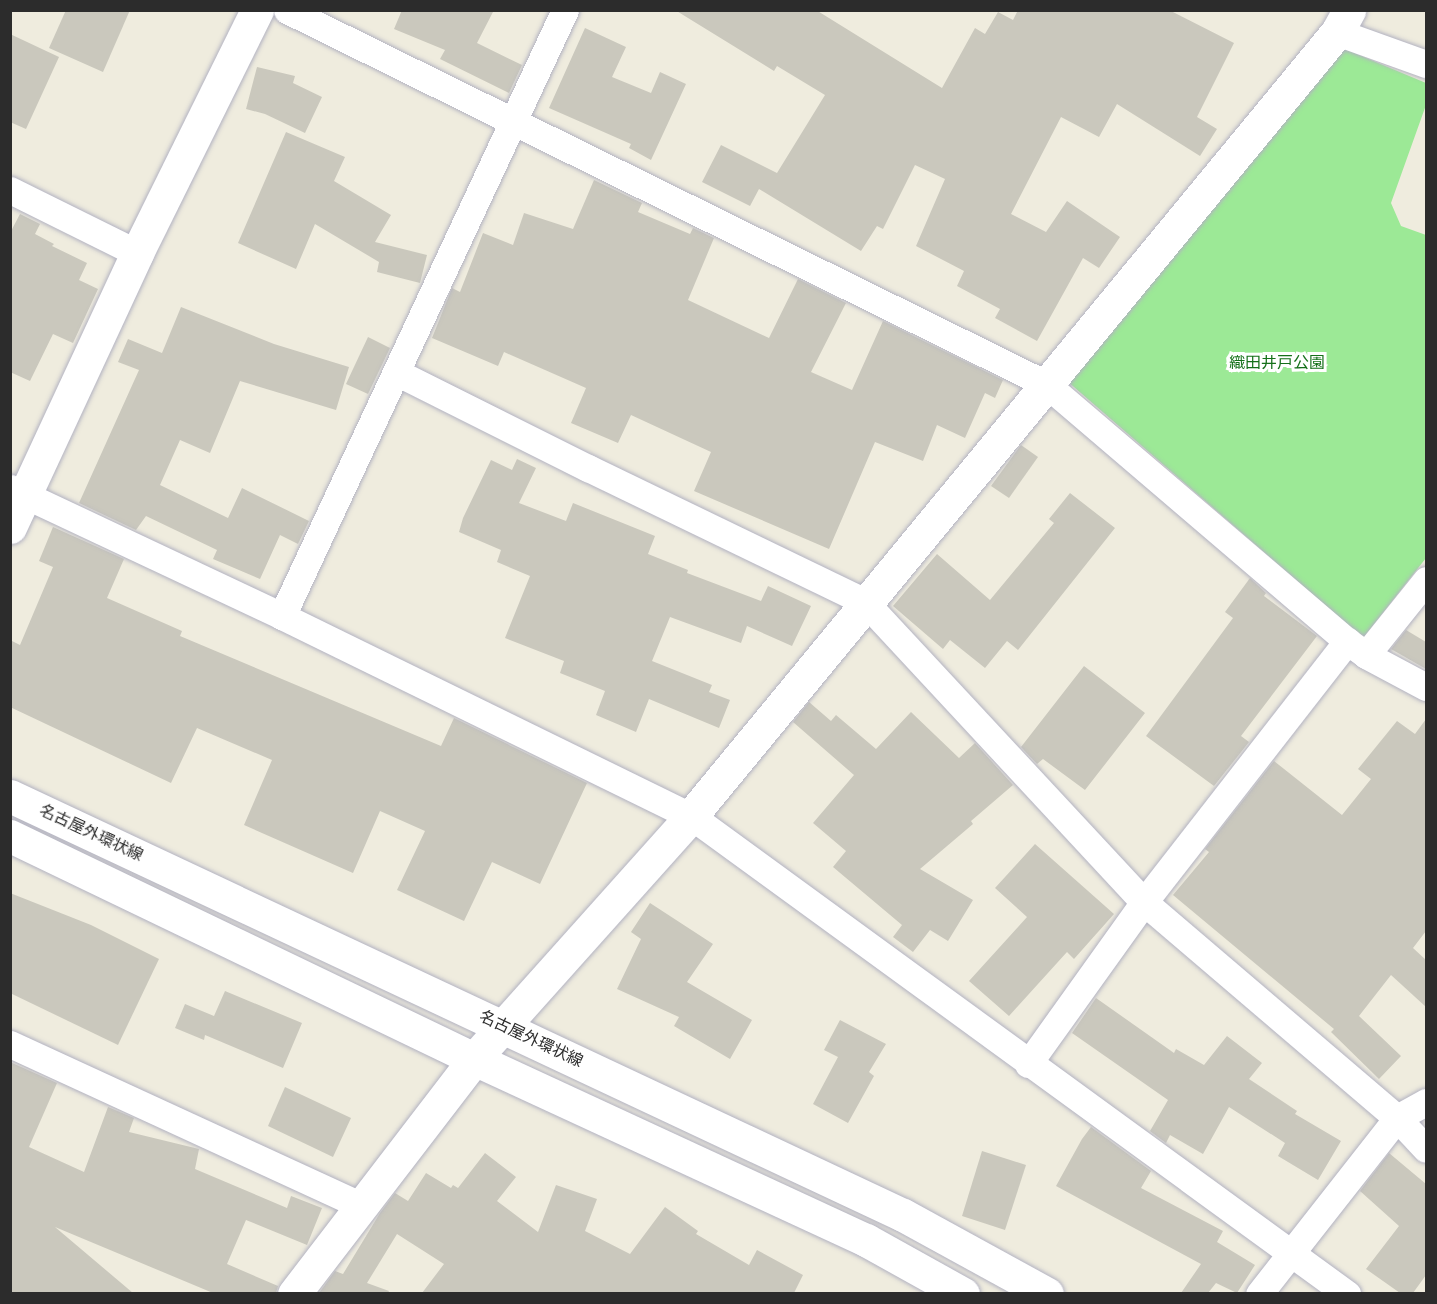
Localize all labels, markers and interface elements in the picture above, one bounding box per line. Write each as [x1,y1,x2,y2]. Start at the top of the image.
park label: 織田井戸公園 [1229,353,1325,373]
street label: 名古屋外環状線 [36,801,146,865]
street label: 名古屋外環状線 [476,1007,586,1071]

